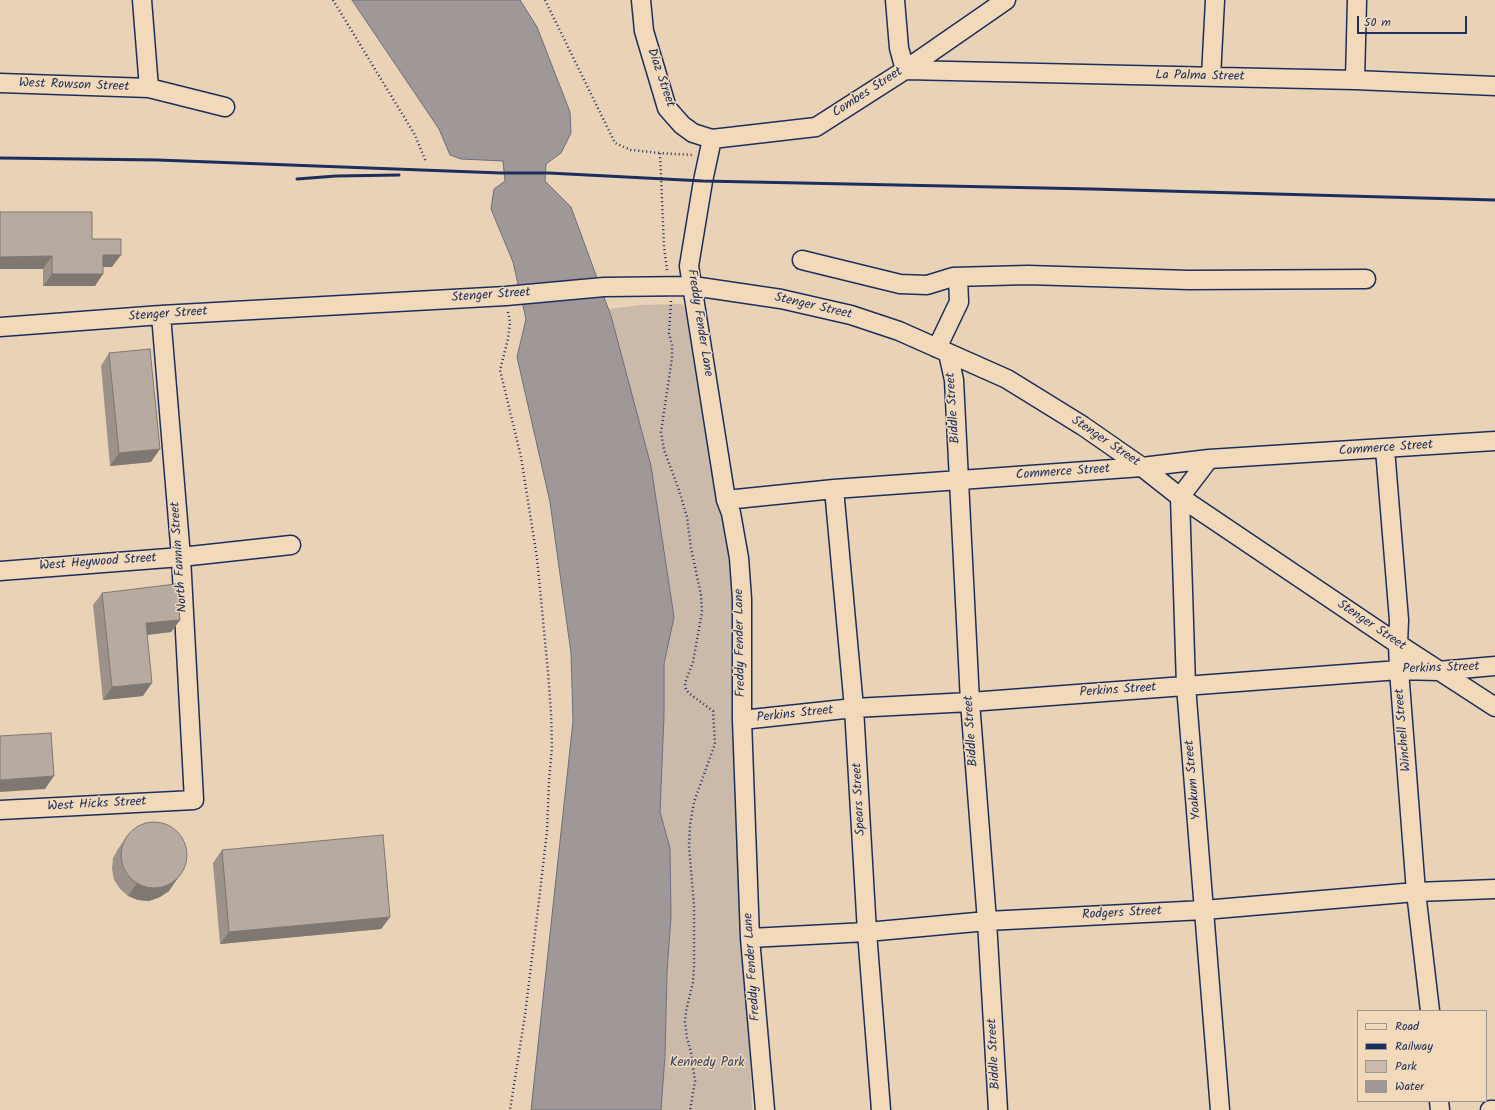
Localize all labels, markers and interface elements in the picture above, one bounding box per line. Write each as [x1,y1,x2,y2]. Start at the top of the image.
scale bar [1359,8,1469,34]
text: 50 m [1364,13,1391,32]
street label: Diaz Street [643,46,677,110]
street label: Combes Street [830,65,906,121]
street label: La Palma Street [1155,68,1245,86]
street label: West Rowson Street [18,76,130,96]
street label: Freddy Fender Lane [683,268,715,378]
street label: Stenger Street [451,285,531,307]
street label: Stenger Street [773,290,853,324]
street label: Stenger Street [128,304,208,326]
street label: Biddle Street [944,372,964,444]
street label: Stenger Street [1068,413,1142,471]
street label: Commerce Street [1338,438,1434,460]
street label: Commerce Street [1015,462,1111,484]
street label: North Fannin Street [168,501,192,613]
street label: West Heywood Street [39,551,157,575]
street label: Freddy Fender Lane [732,589,750,697]
street label: Stenger Street [1334,597,1408,655]
street label: Perkins Street [1402,660,1480,678]
street label: Perkins Street [1079,681,1157,701]
street label: Winchell Street [1393,688,1415,772]
street label: Biddle Street [962,695,982,767]
street label: Perkins Street [756,703,834,727]
street label: Yoakum Street [1183,739,1205,821]
street label: Spears Street [850,762,870,836]
street label: West Hicks Street [47,795,147,815]
street label: Rodgers Street [1082,904,1162,924]
street label: Freddy Fender Lane [741,912,765,1022]
legend [1357,1010,1487,1102]
text: Road [1395,1017,1419,1036]
street label: Biddle Street [985,1018,1005,1090]
text: Railway [1395,1037,1433,1056]
park label: Kennedy Park [670,1056,744,1072]
text: Park [1395,1057,1417,1076]
text: Water [1395,1077,1424,1096]

